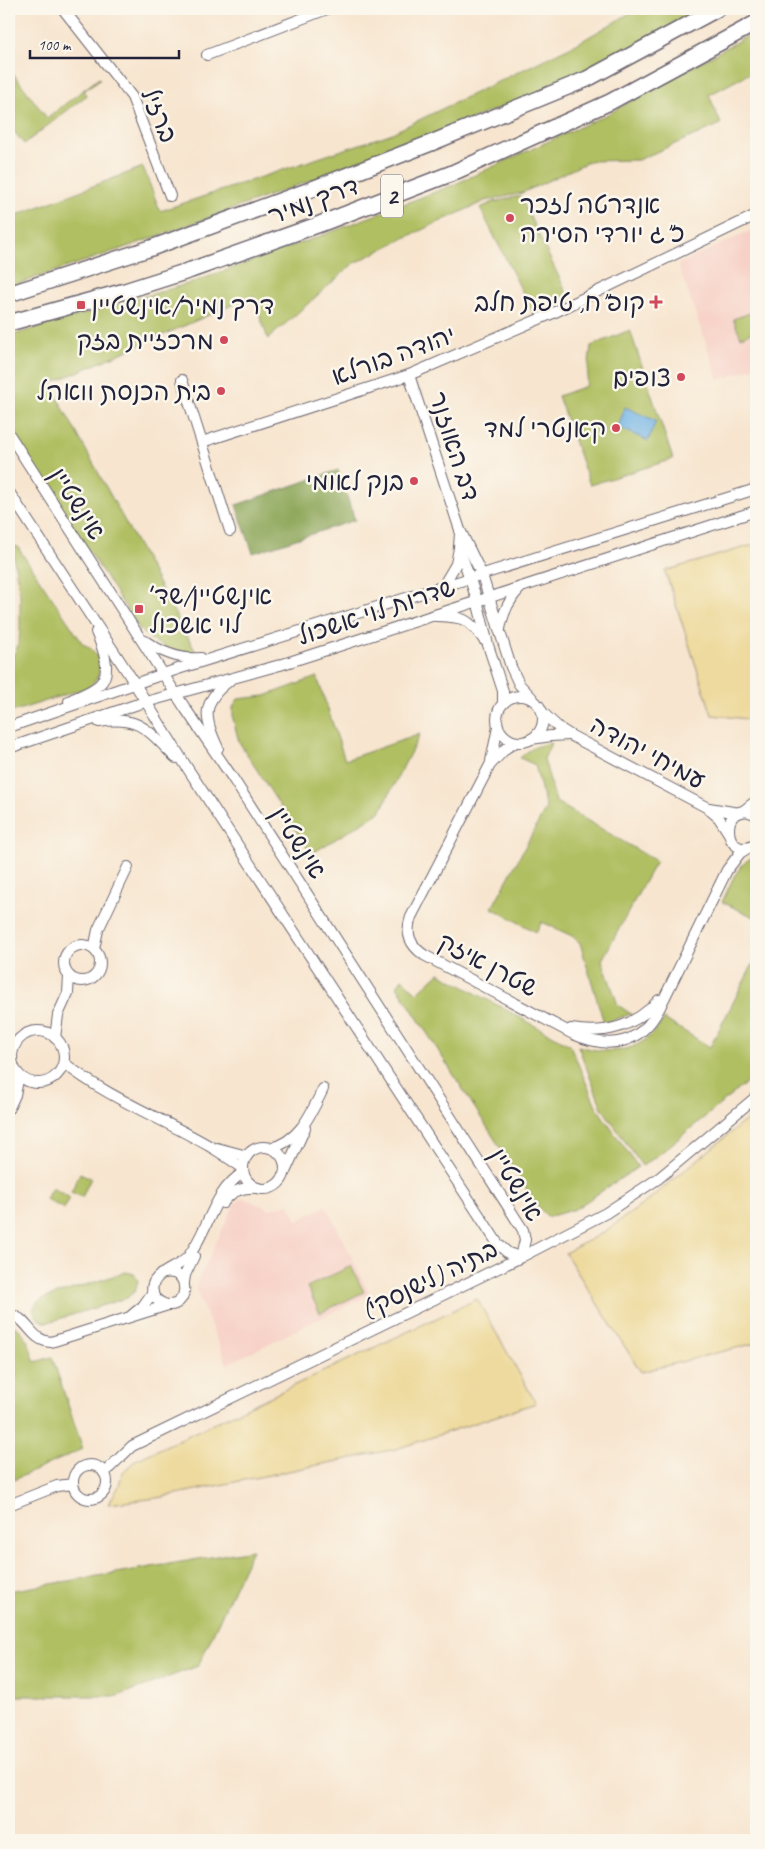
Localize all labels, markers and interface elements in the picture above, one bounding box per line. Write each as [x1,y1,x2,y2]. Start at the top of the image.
scale bar [30,28,179,60]
text: 100 m [38,36,72,55]
street label: ברזיל [133,83,185,147]
street label: דרך נמיר [263,170,363,232]
road number: 2 [381,175,403,218]
place label: אנדרטה לזכר כ"ג יורדי הסירה [520,189,685,250]
marker: אנדרטה לזכר כ"ג יורדי הסירה [504,212,516,224]
place label: קופ"ח, טיפת חלב [474,287,645,319]
place label: דרך נמיר/אינשטיין [91,290,274,322]
marker: קופ"ח, טיפת חלב [649,295,663,309]
marker: דרך נמיר/אינשטיין [75,299,87,311]
street label: יהודה בורלא [327,319,460,393]
place label: מרכזיית בזק [77,325,214,357]
marker: מרכזיית בזק [218,334,230,346]
place label: צופים [613,362,671,394]
marker: צופים [675,371,687,383]
place label: בית הכנסת וואהל [37,376,211,408]
marker: בית הכנסת וואהל [215,385,227,397]
street label: דב האוזנר [421,388,487,505]
place label: קאנטרי למד [484,413,606,445]
marker: קאנטרי למד [610,422,622,434]
street label: אינשטיין [42,461,112,546]
place label: בנק לאומי [306,466,404,498]
marker: בנק לאומי [408,475,420,487]
street label: שדרות לוי אשכול [293,571,459,653]
place label: אינשטיין/שד׳ לוי אשכול [149,580,272,641]
marker: אינשטיין/שד׳ לוי אשכול [133,603,145,615]
street label: עמיחי יהודה [584,709,711,797]
street label: אינשטיין [263,800,333,885]
street label: שטרן איזק [432,925,543,1004]
street label: אינשטיין [482,1142,551,1227]
street label: בתיה (לישנסקי) [356,1233,503,1327]

